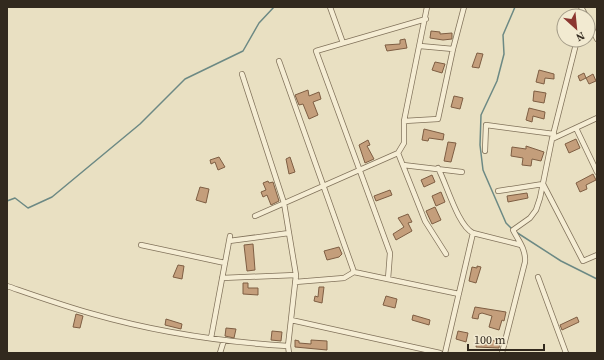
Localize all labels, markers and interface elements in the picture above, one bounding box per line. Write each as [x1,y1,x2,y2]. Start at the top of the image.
north arrow [556,8,596,48]
text: N [573,28,587,45]
scale bar [468,326,544,352]
text: 100 m [474,332,506,348]

